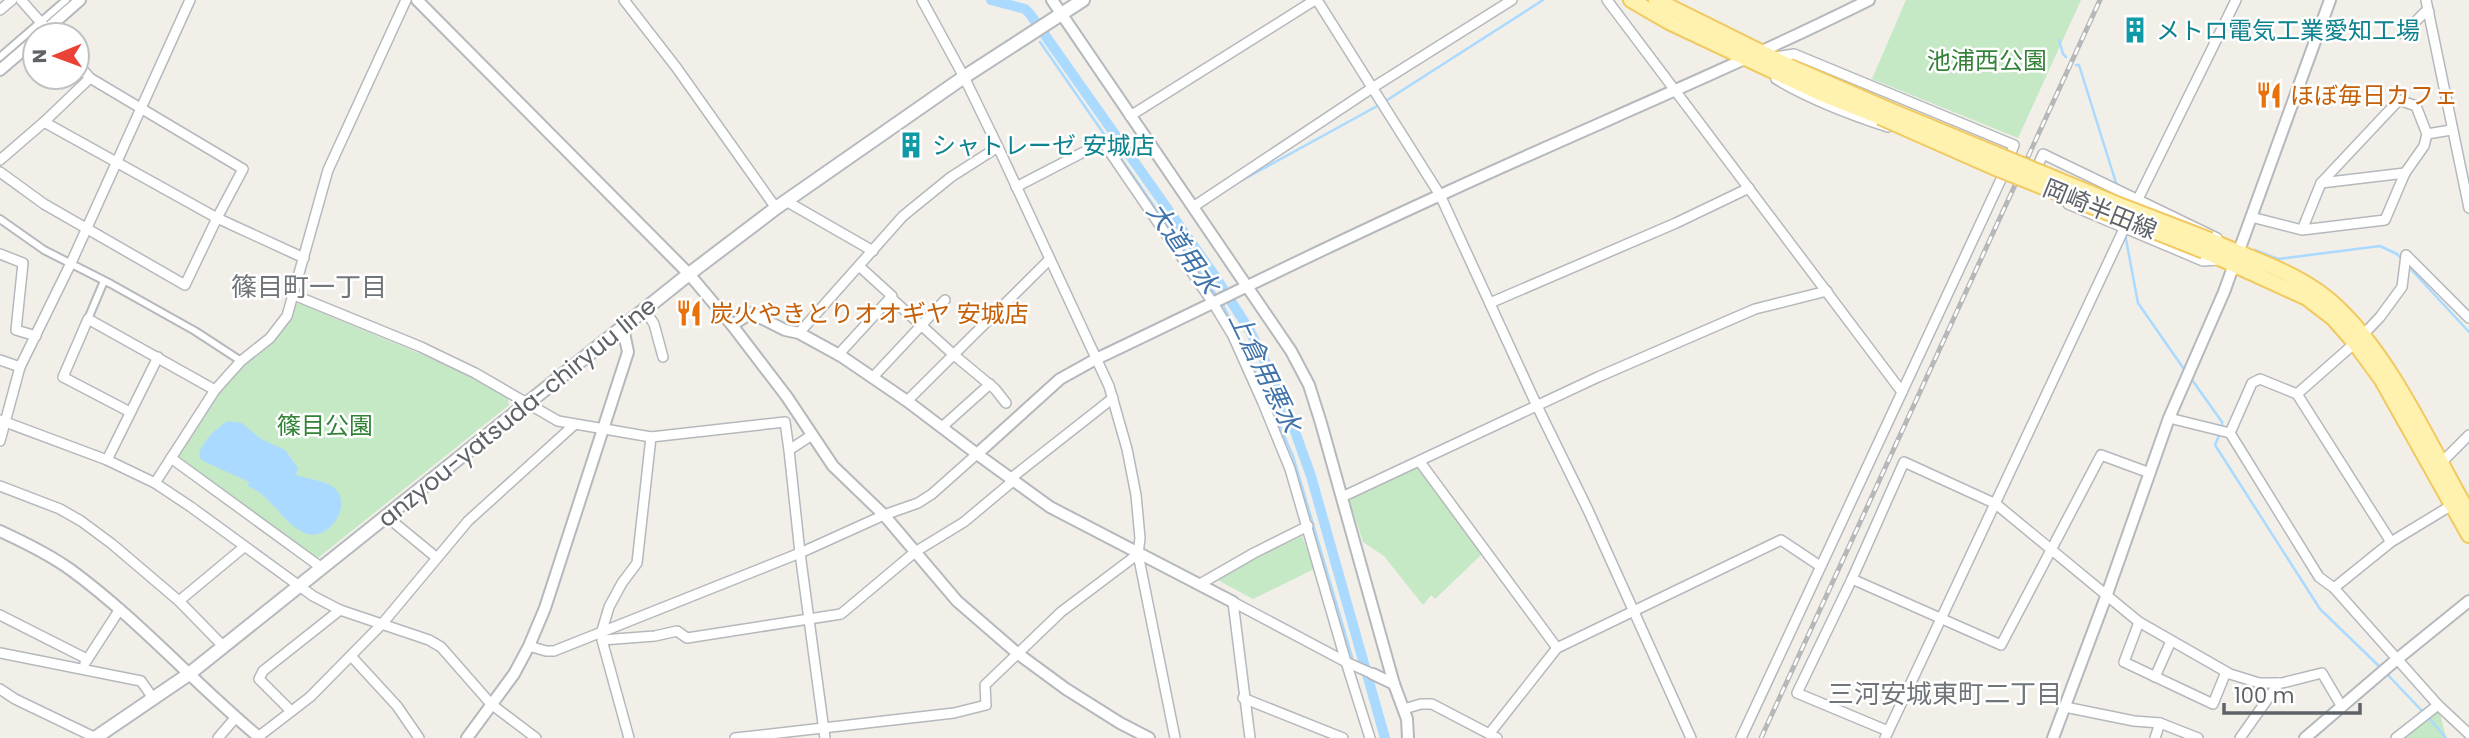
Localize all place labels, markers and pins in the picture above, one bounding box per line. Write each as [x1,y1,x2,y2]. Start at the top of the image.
place label: メトロ電気工業愛知工場 [2156,14,2420,47]
building icon: メトロ電気工業愛知工場 [2120,15,2150,45]
place label: ほぼ毎日カフェ [2290,79,2458,112]
restaurant icon: ほぼ毎日カフェ [2254,80,2284,110]
place label: シャトレーゼ 安城店 [932,129,1154,162]
building icon: シャトレーゼ 安城店 [896,130,926,160]
place label: 炭火やきとりオオギヤ 安城店 [710,297,1028,330]
restaurant icon: 炭火やきとりオオギヤ 安城店 [674,298,704,328]

